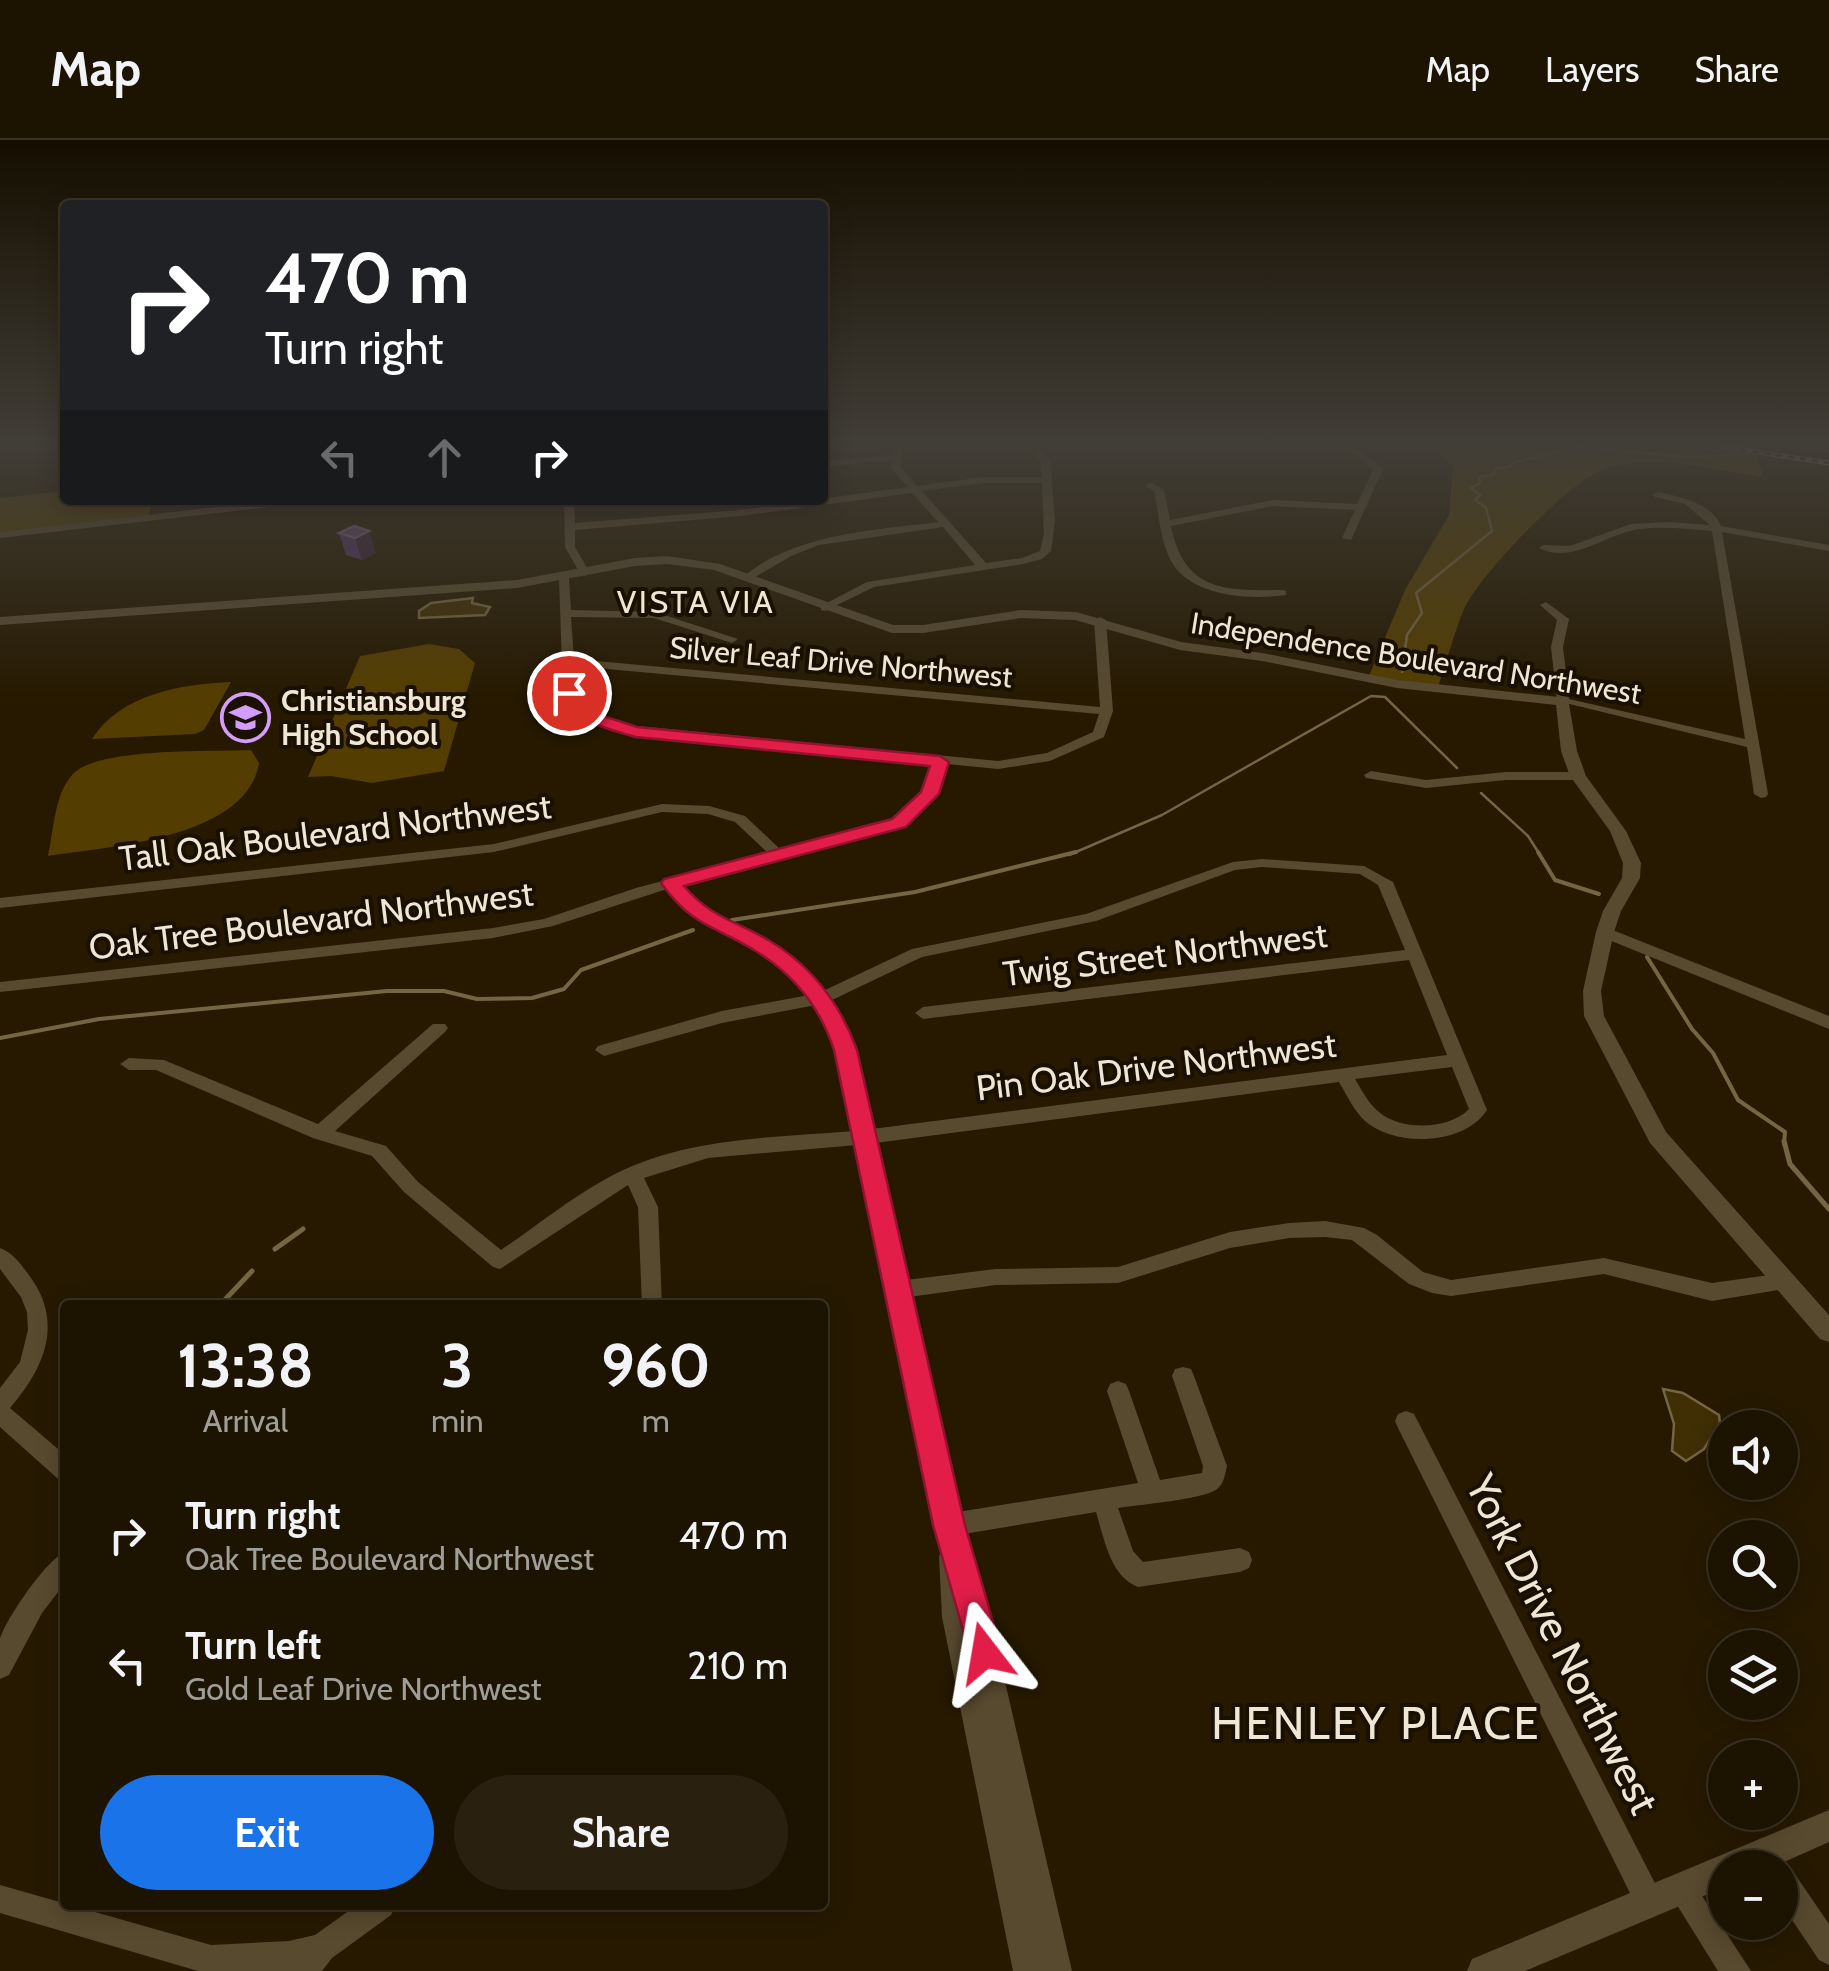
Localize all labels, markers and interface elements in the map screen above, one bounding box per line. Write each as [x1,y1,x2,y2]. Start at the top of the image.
text: Map [50,40,141,98]
text: Map [1426,48,1490,91]
text: Layers [1545,48,1639,91]
text: Share [1694,48,1779,91]
text: 470 m [265,235,470,321]
icon: right [100,240,230,370]
text: Turn right [265,321,444,375]
icon: left [312,430,367,485]
icon: ahead [417,430,472,485]
icon: right [522,430,577,485]
district label: VISTA VIA [617,582,775,621]
street label: Independence Boulevard Northwest [1188,604,1644,712]
street label: Silver Leaf Drive Northwest [668,629,1014,695]
pin [527,651,612,736]
icon: arrive [542,666,597,721]
place label: Christiansburg High School [281,682,466,753]
school or university icon: Christiansburg High School [220,691,272,743]
street label: Tall Oak Boulevard Northwest [116,784,554,880]
street label: Oak Tree Boulevard Northwest [86,871,536,969]
street label: Twig Street Northwest [1000,913,1330,995]
street label: Pin Oak Drive Northwest [974,1023,1339,1109]
text: 13:38 [177,1329,314,1402]
text: 3 [441,1329,473,1402]
text: 960 [601,1329,711,1402]
text: Arrival [203,1401,288,1440]
text: min [431,1401,484,1440]
text: m [642,1401,670,1440]
map controls [1708,1410,1798,1940]
button: sound [1708,1410,1798,1500]
street label: York Drive Northwest [1455,1465,1671,1822]
text: Turn right [185,1492,341,1539]
icon: right [100,1508,155,1563]
text: 470 m [679,1512,788,1559]
button: search [1708,1520,1798,1610]
text: Oak Tree Boulevard Northwest [185,1539,594,1578]
position arrow [933,1601,1037,1705]
text: Turn left [185,1622,321,1669]
button: layers [1708,1630,1798,1720]
icon: left [100,1638,155,1693]
text: 210 m [687,1642,788,1689]
text: Gold Leaf Drive Northwest [185,1669,541,1708]
district label: HENLEY PLACE [1211,1696,1541,1750]
button: + [1708,1740,1798,1830]
button: Exit [100,1775,434,1890]
button: Share [454,1775,788,1890]
button: − [1708,1850,1798,1940]

